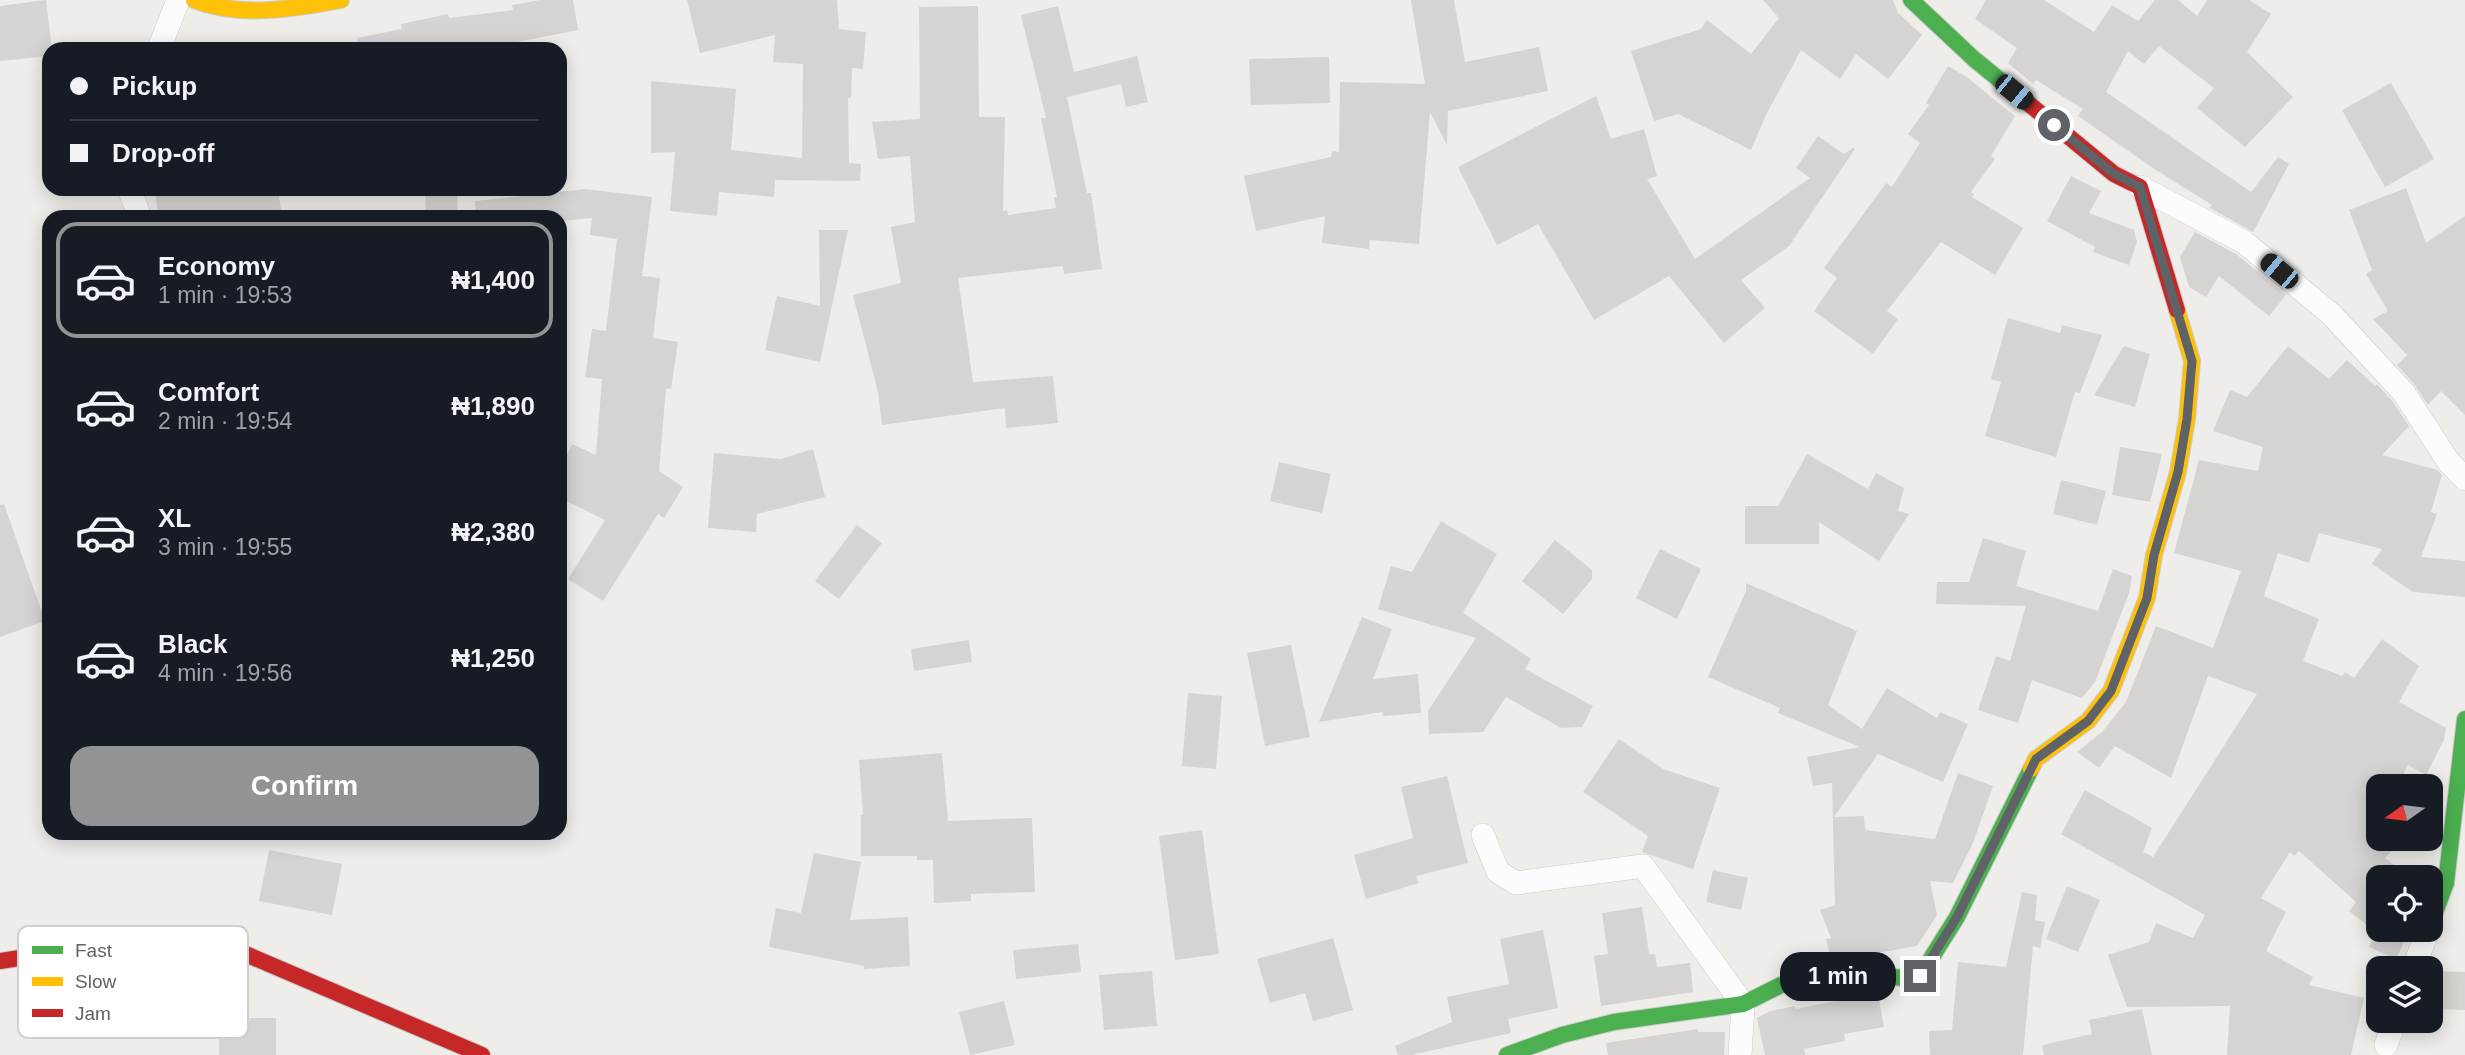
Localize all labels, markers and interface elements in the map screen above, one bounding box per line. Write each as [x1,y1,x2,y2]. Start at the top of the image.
text: Pickup [112,71,197,101]
car [1992,71,2037,113]
route start [2038,109,2070,141]
text: Drop-off [112,138,215,168]
icon: car [74,249,137,312]
car [2257,249,2302,293]
text: Economy [158,251,275,281]
text: ₦1,400 [451,265,535,295]
text: 1 min · 19:53 [158,282,292,308]
icon: car [74,375,137,438]
text: Comfort [158,377,259,407]
text: ₦1,890 [451,391,535,421]
text: 2 min · 19:54 [158,408,292,434]
icon: car [74,501,137,564]
text: XL [158,503,191,533]
text: ₦2,380 [451,517,535,547]
text: 3 min · 19:55 [158,534,292,560]
icon: car [74,627,137,690]
text: Black [158,629,227,659]
text: ₦1,250 [451,643,535,673]
text: 4 min · 19:56 [158,660,292,686]
button: Confirm [70,746,539,826]
north arrow [2366,774,2443,850]
map controls [2366,774,2443,1033]
button: locate [2366,865,2443,942]
legend [18,926,248,1038]
text: Fast [75,940,113,961]
callout: 1 min [1780,951,1896,1000]
button: layers [2366,956,2443,1033]
route end [1904,960,1936,992]
text: 1 min [1808,963,1868,989]
text: Slow [75,971,116,992]
text: Jam [75,1003,111,1024]

